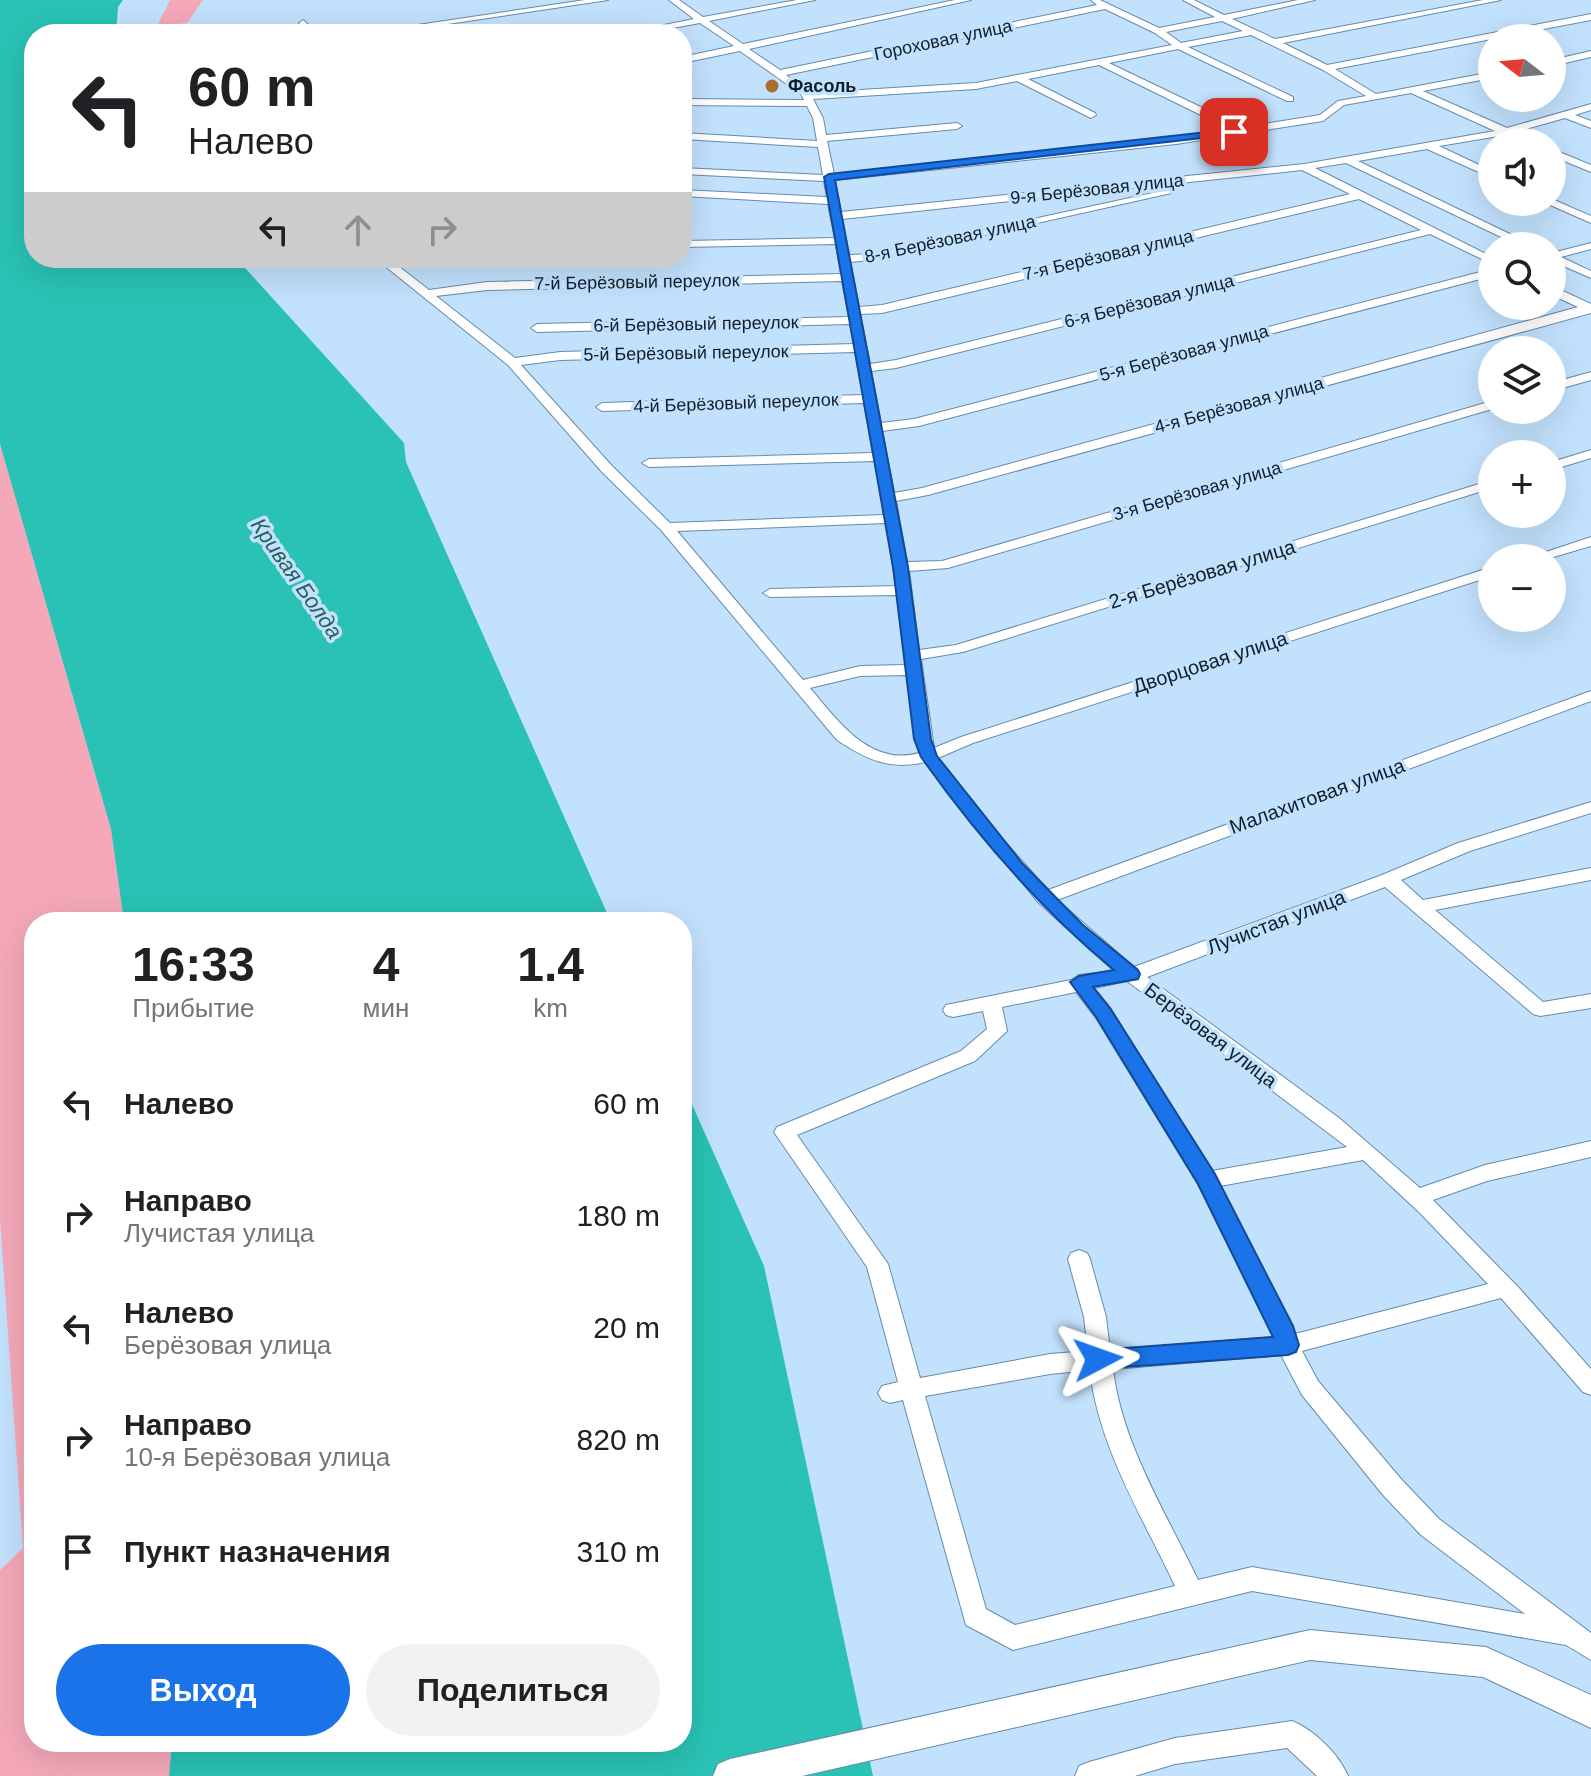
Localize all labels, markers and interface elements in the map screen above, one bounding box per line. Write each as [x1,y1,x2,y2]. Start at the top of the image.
street label: Гороховая улица [872,15,1015,64]
north arrow [1478,24,1566,112]
map controls [1478,24,1566,632]
text: 60 m [188,55,316,118]
icon: left [56,56,160,160]
place label: Фасоль [788,76,856,96]
marker: Фасоль [763,77,781,95]
pin [1200,98,1268,166]
icon: arrive [1212,110,1256,154]
text: Налево [188,121,314,162]
button: sound [1478,128,1566,216]
street label: 9-я Берёзовая улица [1009,170,1186,208]
icon: left [252,208,296,252]
icon: ahead [336,208,380,252]
icon: right [420,208,464,252]
street label: 8-я Берёзовая улица [863,211,1038,267]
street label: 7-я Берёзовая улица [1021,225,1196,284]
button: search [1478,232,1566,320]
street label: 7-й Берёзовый переулок [534,270,740,294]
street label: 6-я Берёзовая улица [1062,270,1237,332]
street label: 6-й Берёзовый переулок [593,312,799,336]
street label: 5-я Берёзовая улица [1097,321,1272,385]
button: layers [1478,336,1566,424]
street label: 5-й Берёзовый переулок [583,341,789,365]
street label: 4-я Берёзовая улица [1152,373,1327,437]
street label: 4-й Берёзовый переулок [633,389,839,417]
button: + [1478,440,1566,528]
street label: 3-я Берёзовая улица [1110,457,1284,525]
water label: Кривая Болда [246,513,347,643]
street label: 2-я Берёзовая улица [1106,535,1299,613]
button: − [1478,544,1566,632]
street label: Дворцовая улица [1130,626,1291,697]
street label: Малахитовая улица [1226,754,1408,838]
street label: Лучистая улица [1204,885,1349,958]
text: 16:33 [132,938,255,991]
text: 4 [373,938,399,991]
text: 1.4 [517,938,584,991]
street label: Берёзовая улица [1141,978,1282,1092]
text: Прибытие [132,993,254,1023]
text: мин [363,993,409,1023]
text: km [533,993,568,1023]
icon: left [56,1082,100,1126]
text: Налево [124,1087,234,1120]
text: 60 m [593,1087,660,1120]
text: Направо [124,1184,252,1217]
icon: right [56,1194,100,1238]
text: 180 m [577,1199,660,1232]
text: Лучистая улица [124,1218,314,1248]
text: Налево [124,1296,234,1329]
icon: left [56,1306,100,1350]
text: 20 m [593,1311,660,1344]
position arrow [1056,1317,1140,1401]
text: Берёзовая улица [124,1330,331,1360]
text: Направо [124,1408,252,1441]
icon: right [56,1418,100,1462]
text: 820 m [577,1423,660,1456]
text: 10-я Берёзовая улица [124,1442,390,1472]
icon: arrive [56,1530,100,1574]
text: Пункт назначения [124,1535,391,1568]
text: 310 m [577,1535,660,1568]
button: Выход [56,1644,350,1736]
button: Поделиться [366,1644,660,1736]

